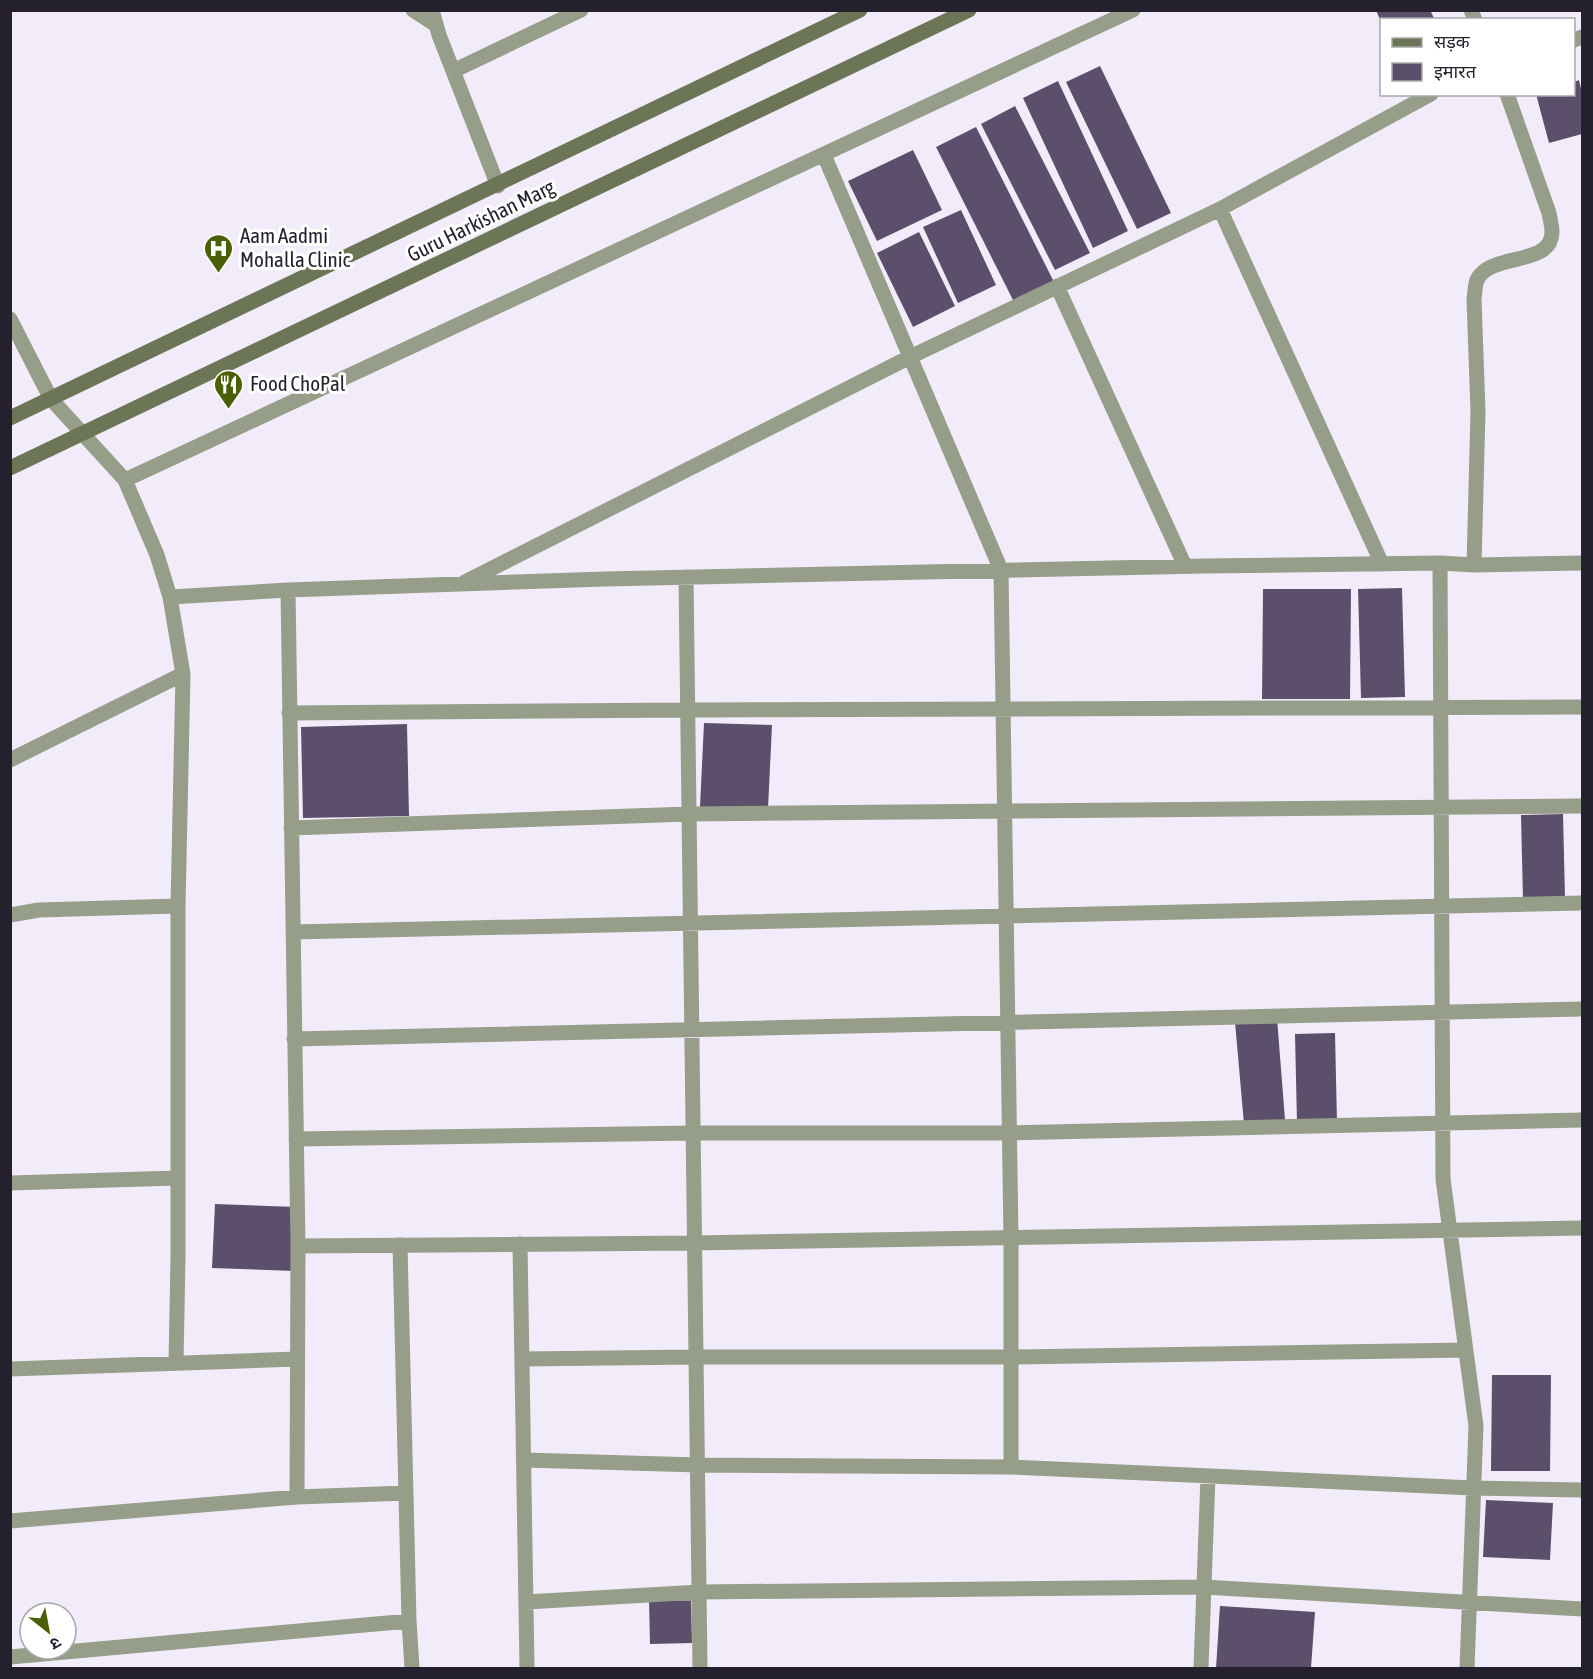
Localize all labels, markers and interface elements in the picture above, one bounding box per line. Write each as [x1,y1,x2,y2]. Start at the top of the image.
legend [1380,18,1575,96]
text: सड़क [1434,31,1471,52]
text: इमारत [1434,61,1477,82]
street label: Guru Harkishan Marg [403,174,558,266]
place label: Aam Aadmi Mohalla Clinic [240,223,351,271]
hospital icon: Aam Aadmi Mohalla Clinic [203,232,235,274]
restaurant icon: Food ChoPal [213,368,245,410]
place label: Food ChoPal [250,371,346,395]
north arrow [18,1601,78,1661]
text: उ [47,1634,64,1654]

